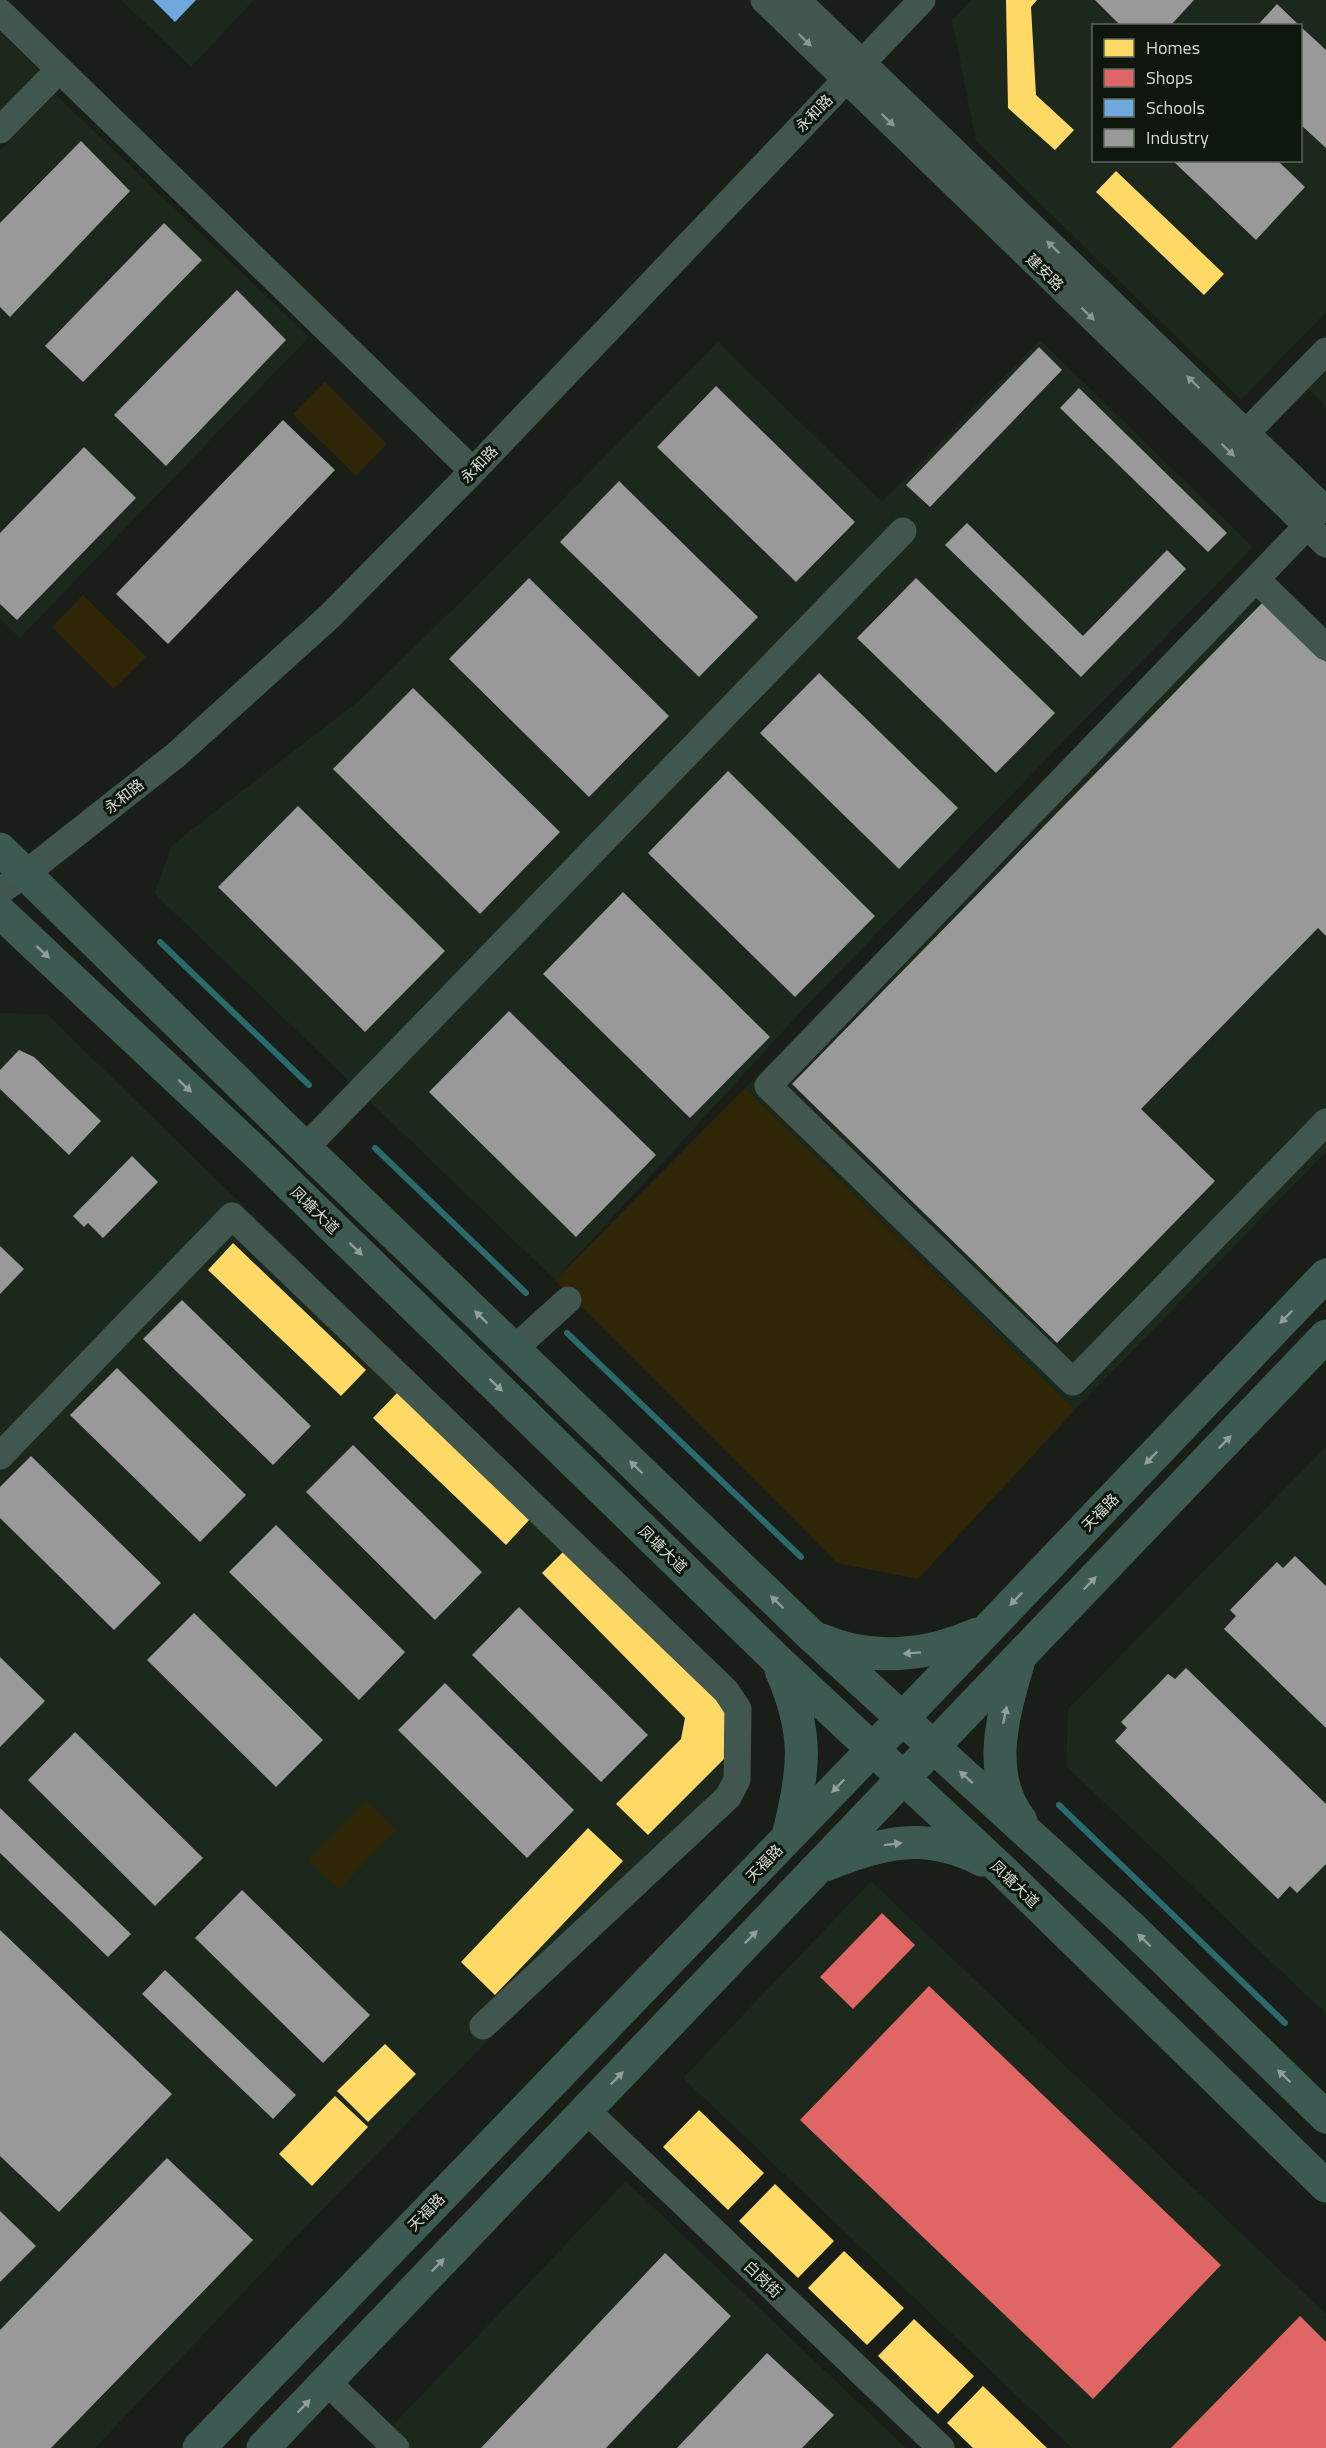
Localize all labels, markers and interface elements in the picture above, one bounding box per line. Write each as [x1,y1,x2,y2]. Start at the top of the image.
legend [1092,24,1302,162]
one-way arrow [797,33,812,47]
text: Homes [1146,34,1200,61]
text: Shops [1146,64,1193,91]
street label: 永和路 [790,89,838,137]
text: Schools [1146,94,1205,121]
one-way arrow [880,113,894,127]
text: Industry [1146,124,1209,151]
one-way arrow [1045,240,1060,254]
street label: 建安路 [1021,248,1069,296]
one-way arrow [1081,307,1095,321]
one-way arrow [1186,375,1201,389]
street label: 永和路 [455,440,503,488]
one-way arrow [1221,443,1236,457]
street label: 永和路 [99,773,149,819]
one-way arrow [35,945,50,959]
one-way arrow [178,1078,192,1092]
street label: 凤塘大道 [285,1181,345,1239]
one-way arrow [349,1242,363,1256]
one-way arrow [1279,1310,1293,1324]
one-way arrow [474,1311,488,1325]
one-way arrow [489,1378,503,1392]
one-way arrow [1217,1435,1231,1449]
one-way arrow [1144,1451,1158,1466]
one-way arrow [629,1460,644,1474]
street label: 天福路 [1076,1488,1124,1536]
street label: 凤塘大道 [633,1520,693,1578]
one-way arrow [1082,1576,1096,1590]
one-way arrow [1010,1592,1024,1606]
one-way arrow [770,1596,785,1609]
one-way arrow [902,1648,921,1657]
one-way arrow [1001,1705,1010,1724]
one-way arrow [959,1771,973,1785]
one-way arrow [831,1778,845,1792]
street label: 天福路 [740,1839,788,1887]
one-way arrow [883,1839,902,1848]
street label: 凤塘大道 [985,1855,1045,1913]
one-way arrow [744,1931,758,1945]
one-way arrow [1138,1934,1152,1948]
one-way arrow [1277,2070,1291,2084]
one-way arrow [609,2071,623,2085]
street label: 天福路 [402,2188,450,2236]
street label: 白岗街 [739,2255,787,2303]
one-way arrow [431,2257,445,2272]
one-way arrow [296,2399,310,2413]

